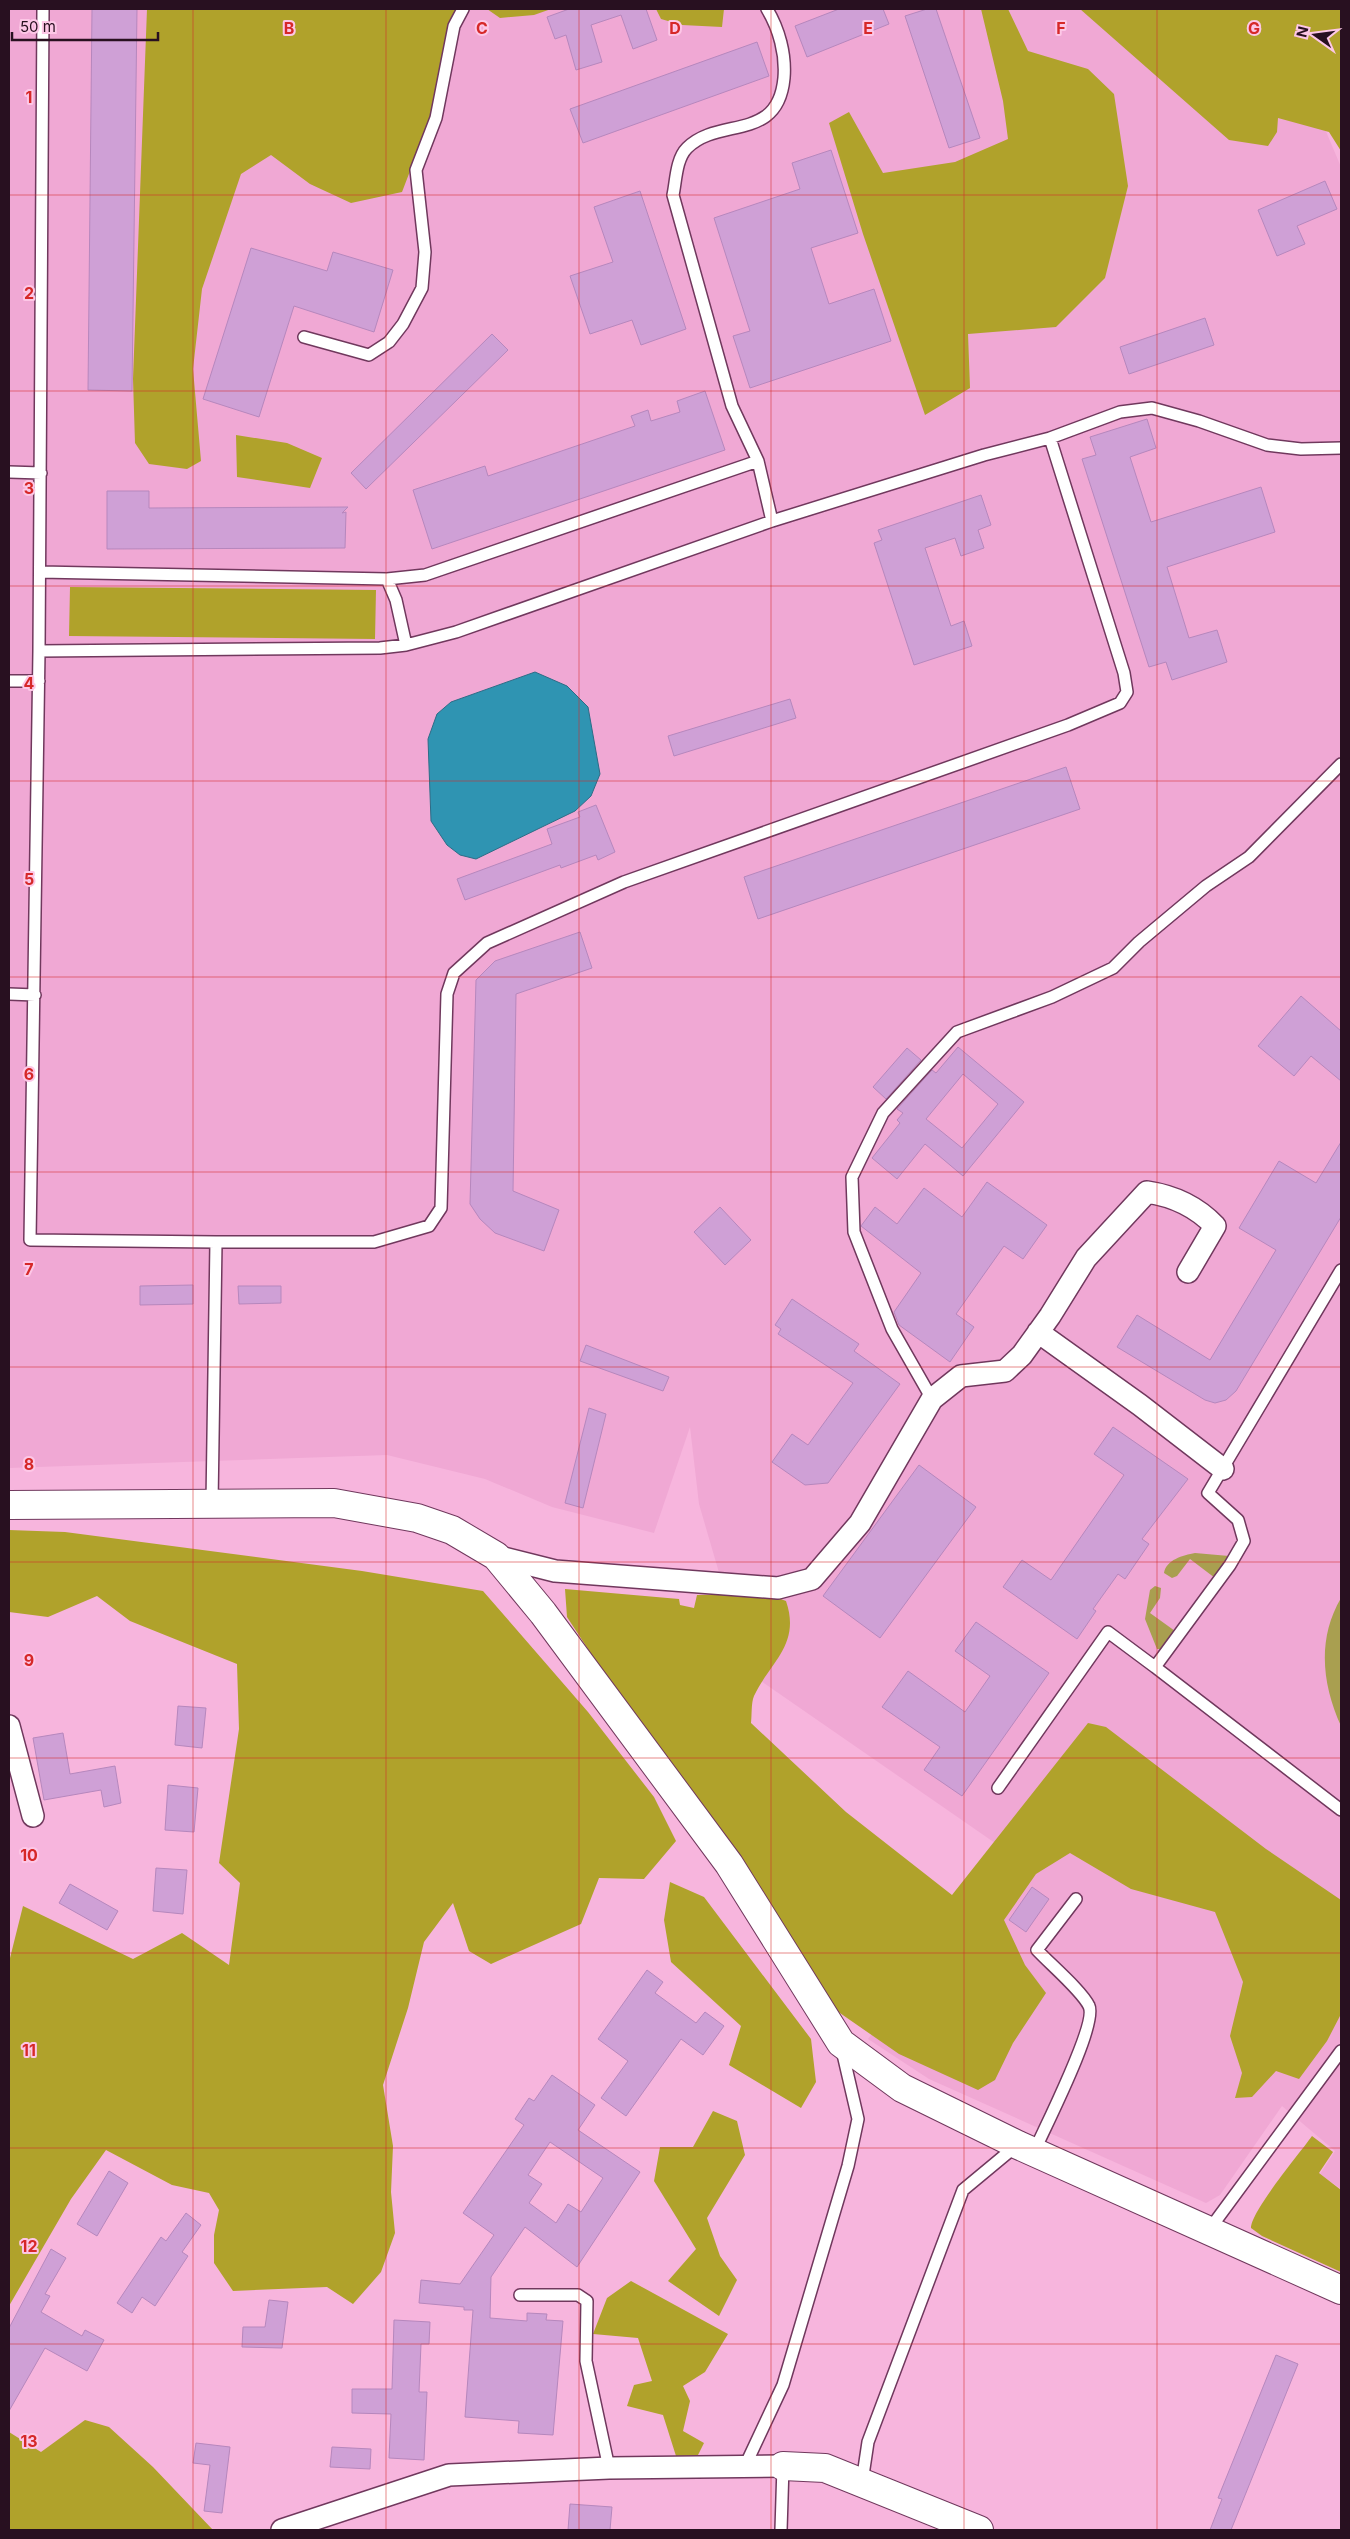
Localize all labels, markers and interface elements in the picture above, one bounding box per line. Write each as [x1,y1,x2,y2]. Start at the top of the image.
scale bar [12,10,159,42]
north arrow [1290,10,1340,60]
text: 50 m [20,17,56,36]
text: B [284,18,294,38]
text: C [476,18,488,38]
text: D [669,18,681,38]
text: E [863,18,873,38]
text: F [1056,18,1066,38]
text: G [1248,18,1260,38]
text: N [1292,25,1311,39]
text: 1 [26,87,32,107]
text: 2 [24,283,34,303]
text: 3 [24,478,34,498]
text: 4 [24,673,35,693]
text: 5 [24,869,34,889]
text: 6 [24,1064,34,1084]
text: 7 [24,1259,34,1279]
text: 8 [24,1454,34,1474]
text: 9 [24,1650,34,1670]
text: 10 [20,1845,38,1865]
text: 11 [22,2040,36,2060]
text: 12 [21,2236,37,2256]
text: 13 [20,2431,38,2451]

